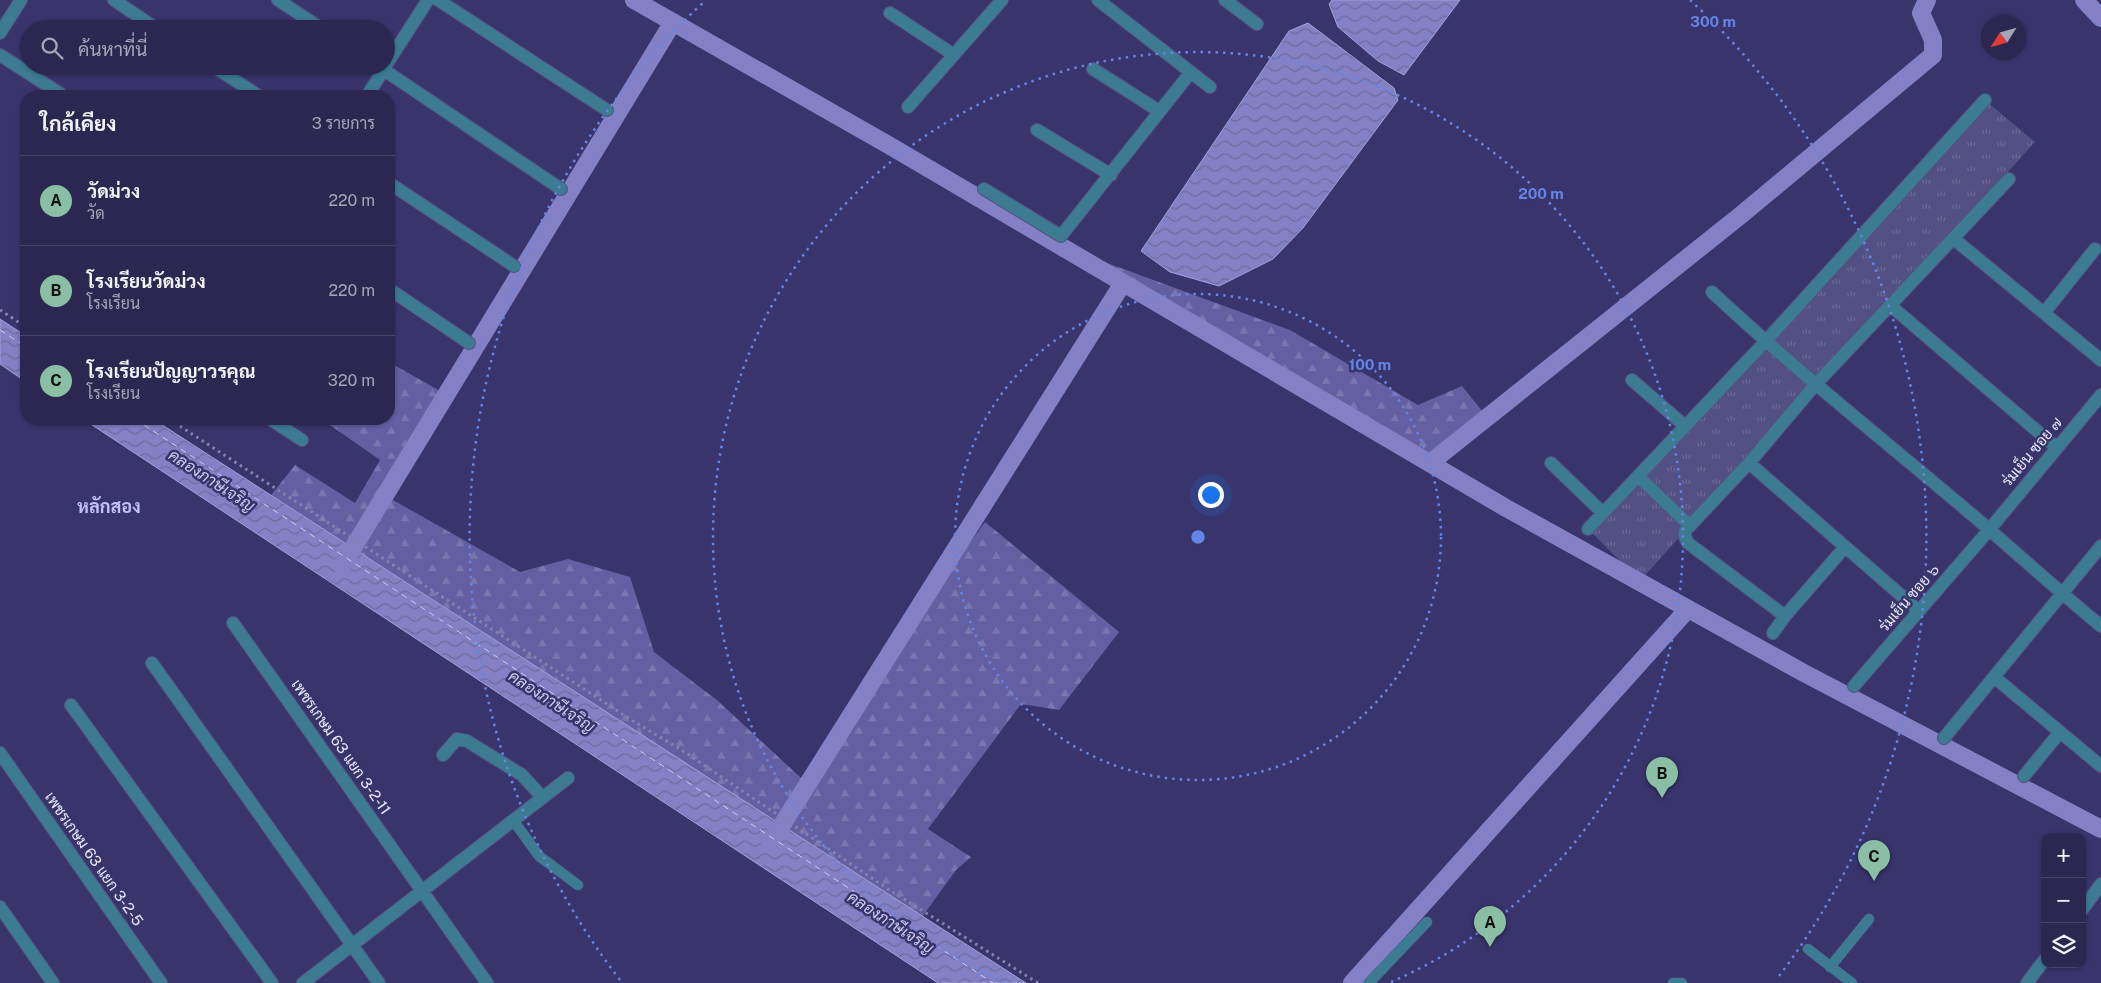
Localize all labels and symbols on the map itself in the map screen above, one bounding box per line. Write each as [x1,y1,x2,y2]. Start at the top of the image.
text: 300 m [1690,13,1736,30]
north arrow [1981,15,2026,60]
text: 200 m [1518,185,1564,202]
text: 100 m [1349,356,1391,373]
street label: ร่มเย็น ซอย ๗ [1996,413,2065,489]
water label: คลองภาษีเจริญ [165,444,260,516]
your location [1198,482,1224,508]
district label: หลักสอง [77,496,141,517]
centre of rings [1189,528,1207,546]
street label: ร่มเย็น ซอย ๖ [1873,559,1942,635]
water label: คลองภาษีเจริญ [505,665,600,737]
street label: เพชรเกษม 63 แยก 3-2-11 [288,676,394,817]
pin: B [1646,757,1678,798]
street label: เพชรเกษม 63 แยก 3-2-5 [42,789,147,929]
pin: C [1858,840,1890,881]
water label: คลองภาษีเจริญ [844,886,939,958]
pin: A [1474,906,1506,947]

